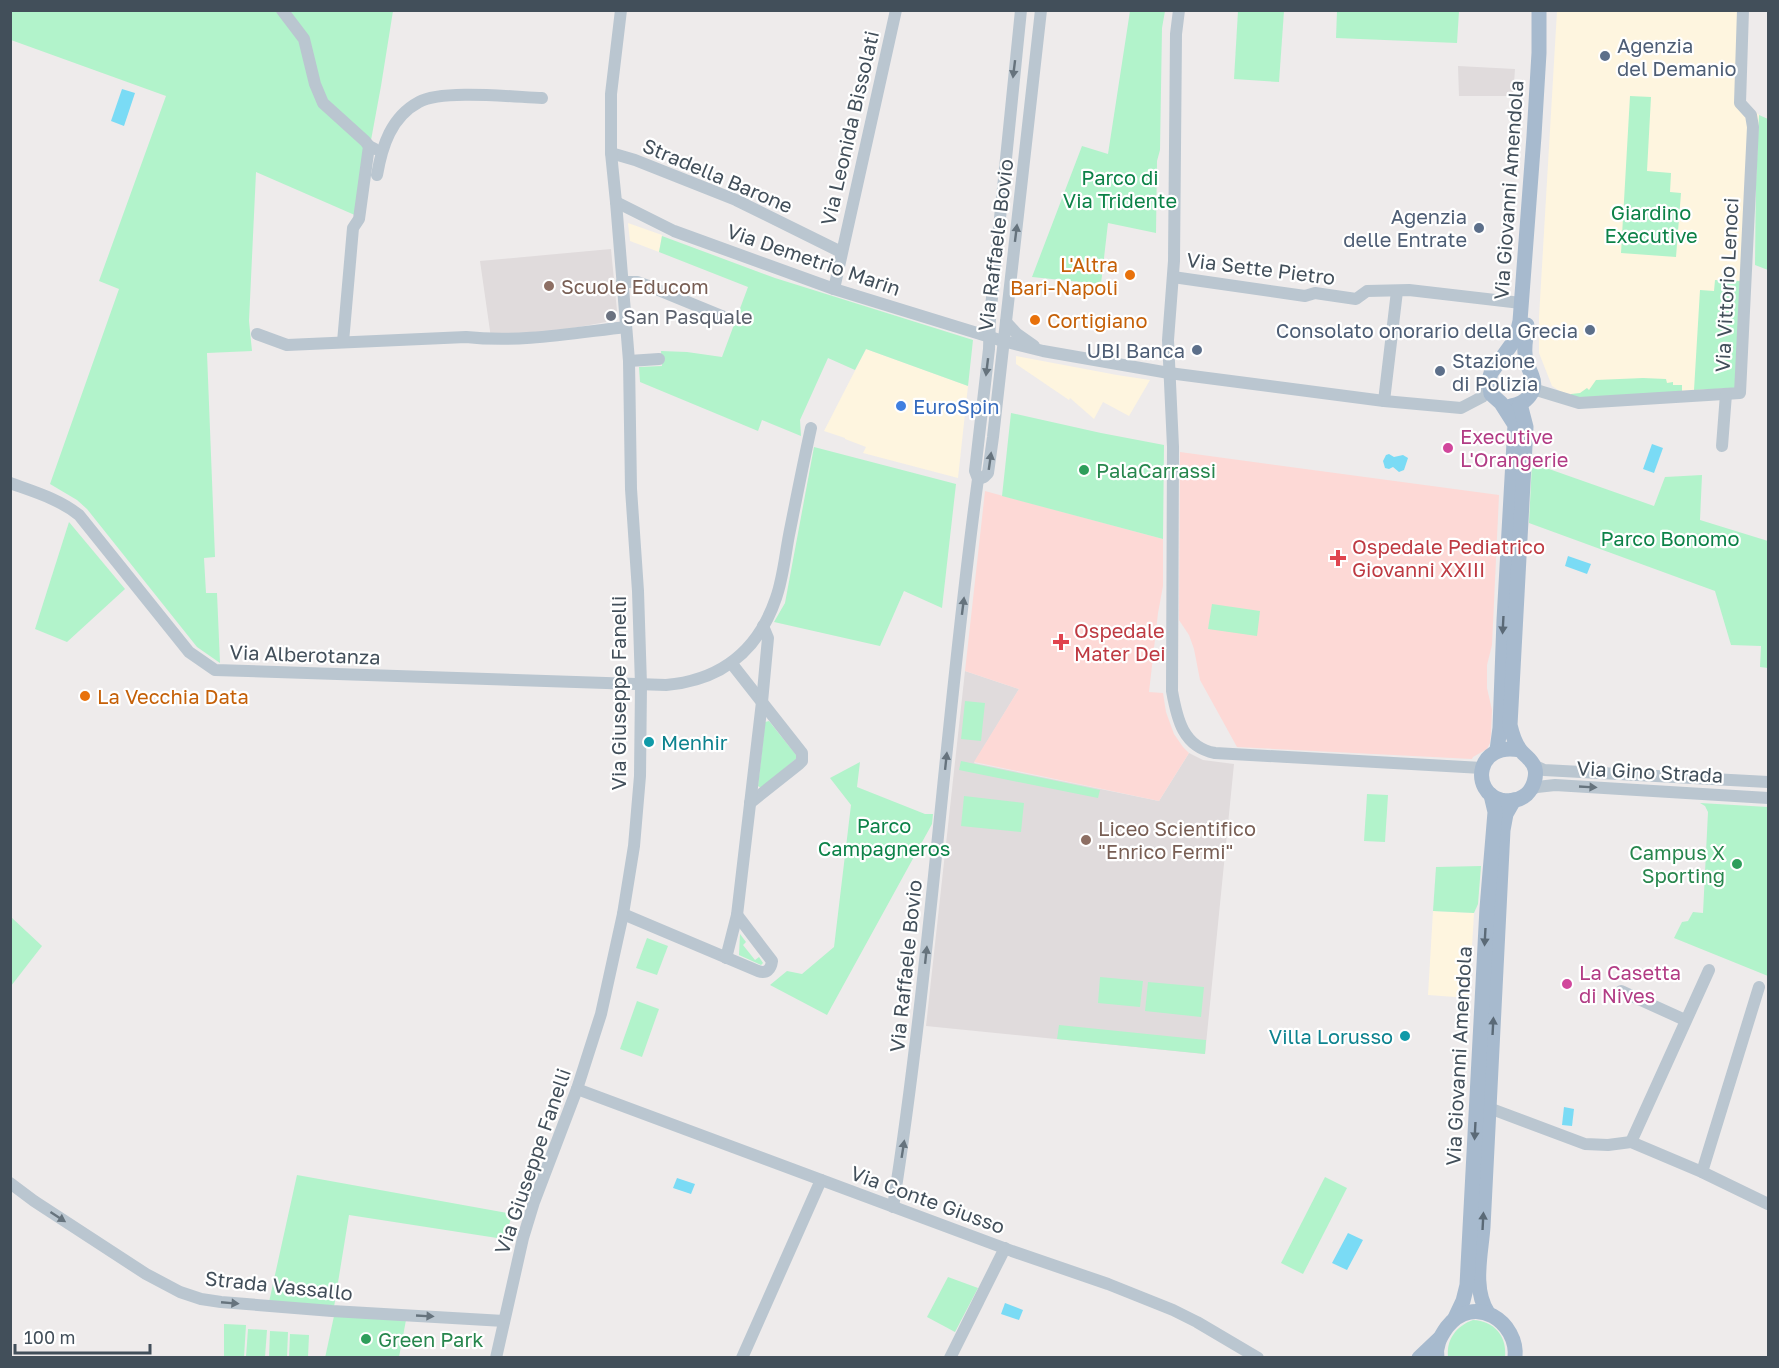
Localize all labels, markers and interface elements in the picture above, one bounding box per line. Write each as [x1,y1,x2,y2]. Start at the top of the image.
street label: Via Leonida Bissolati [815,28,883,228]
place label: Agenzia del Demanio [1617,33,1737,80]
marker: Agenzia del Demanio [1598,49,1612,63]
one-way arrow [1009,59,1019,78]
street label: Via Giovanni Amendola [1488,79,1528,301]
street label: Stradella Barone [639,133,797,217]
street label: Via Raffaele Bovio [973,157,1017,333]
park label: Parco di Via Tridente [1063,165,1177,212]
street label: Via Vittorio Lenoci [1709,197,1743,373]
park label: Giardino Executive [1604,200,1698,247]
place label: Agenzia delle Entrate [1343,204,1467,251]
street label: Via Demetrio Marin [724,218,904,300]
marker: Agenzia delle Entrate [1472,221,1486,235]
one-way arrow [1011,224,1021,243]
street label: Via Sette Pietro [1185,247,1337,289]
place label: L'Altra Bari-Napoli [1010,252,1118,299]
marker: L'Altra Bari-Napoli [1123,268,1137,282]
place label: Scuole Educom [561,274,709,298]
marker: Scuole Educom [542,279,556,293]
place label: San Pasquale [623,304,753,328]
place label: Cortigiano [1047,308,1147,332]
marker: San Pasquale [604,309,618,323]
marker: Cortigiano [1028,313,1042,327]
place label: Consolato onorario della Grecia [1276,318,1578,342]
marker: Consolato onorario della Grecia [1583,323,1597,337]
place label: UBI Banca [1087,338,1185,362]
marker: UBI Banca [1190,343,1204,357]
place label: Stazione di Polizia [1452,348,1538,395]
one-way arrow [982,358,992,377]
marker: Stazione di Polizia [1433,364,1447,378]
place label: EuroSpin [913,394,1000,418]
marker: EuroSpin [894,399,908,413]
place label: Executive L'Orangerie [1460,424,1568,471]
marker: Executive L'Orangerie [1441,441,1455,455]
one-way arrow [985,451,994,470]
place label: PalaCarrassi [1096,458,1216,482]
marker: PalaCarrassi [1077,463,1091,477]
park label: Parco Bonomo [1600,526,1740,550]
place label: Ospedale Pediatrico Giovanni XXIII [1352,534,1545,581]
marker: Ospedale Pediatrico Giovanni XXIII [1329,549,1347,567]
street label: Via Giuseppe Fanelli [606,596,630,790]
one-way arrow [958,597,968,616]
one-way arrow [1499,616,1508,635]
place label: Ospedale Mater Dei [1074,618,1166,665]
marker: Ospedale Mater Dei [1052,633,1070,651]
street label: Via Alberotanza [229,639,381,669]
place label: La Vecchia Data [97,684,249,708]
marker: La Vecchia Data [78,689,92,703]
place label: Menhir [661,730,728,754]
marker: Menhir [642,735,656,749]
one-way arrow [942,752,951,771]
street label: Via Gino Strada [1576,755,1724,787]
one-way arrow [1579,783,1598,792]
park label: Parco Campagneros [818,813,950,860]
place label: Liceo Scientifico "Enrico Fermi" [1098,816,1256,863]
marker: Liceo Scientifico "Enrico Fermi" [1079,833,1093,847]
place label: Campus X Sporting [1629,840,1725,887]
marker: Campus X Sporting [1730,857,1744,871]
street label: Via Raffaele Bovio [884,879,926,1053]
one-way arrow [1481,927,1490,946]
one-way arrow [921,946,930,965]
street label: Via Giovanni Amendola [1440,946,1476,1166]
place label: La Casetta di Nives [1579,960,1681,1007]
marker: La Casetta di Nives [1560,977,1574,991]
one-way arrow [1488,1017,1497,1036]
place label: Villa Lorusso [1269,1024,1393,1048]
marker: Villa Lorusso [1398,1029,1412,1043]
street label: Via Giuseppe Fanelli [489,1065,575,1257]
one-way arrow [1470,1122,1479,1141]
one-way arrow [898,1139,907,1158]
street label: Via Conte Giusso [848,1160,1008,1238]
one-way arrow [50,1211,66,1222]
one-way arrow [1479,1212,1488,1231]
street label: Strada Vassallo [204,1265,354,1305]
one-way arrow [221,1298,240,1308]
one-way arrow [415,1312,434,1321]
scale bar [15,1317,150,1355]
text: 100 m [24,1326,75,1348]
place label: Green Park [378,1327,484,1351]
marker: Green Park [359,1332,373,1346]

